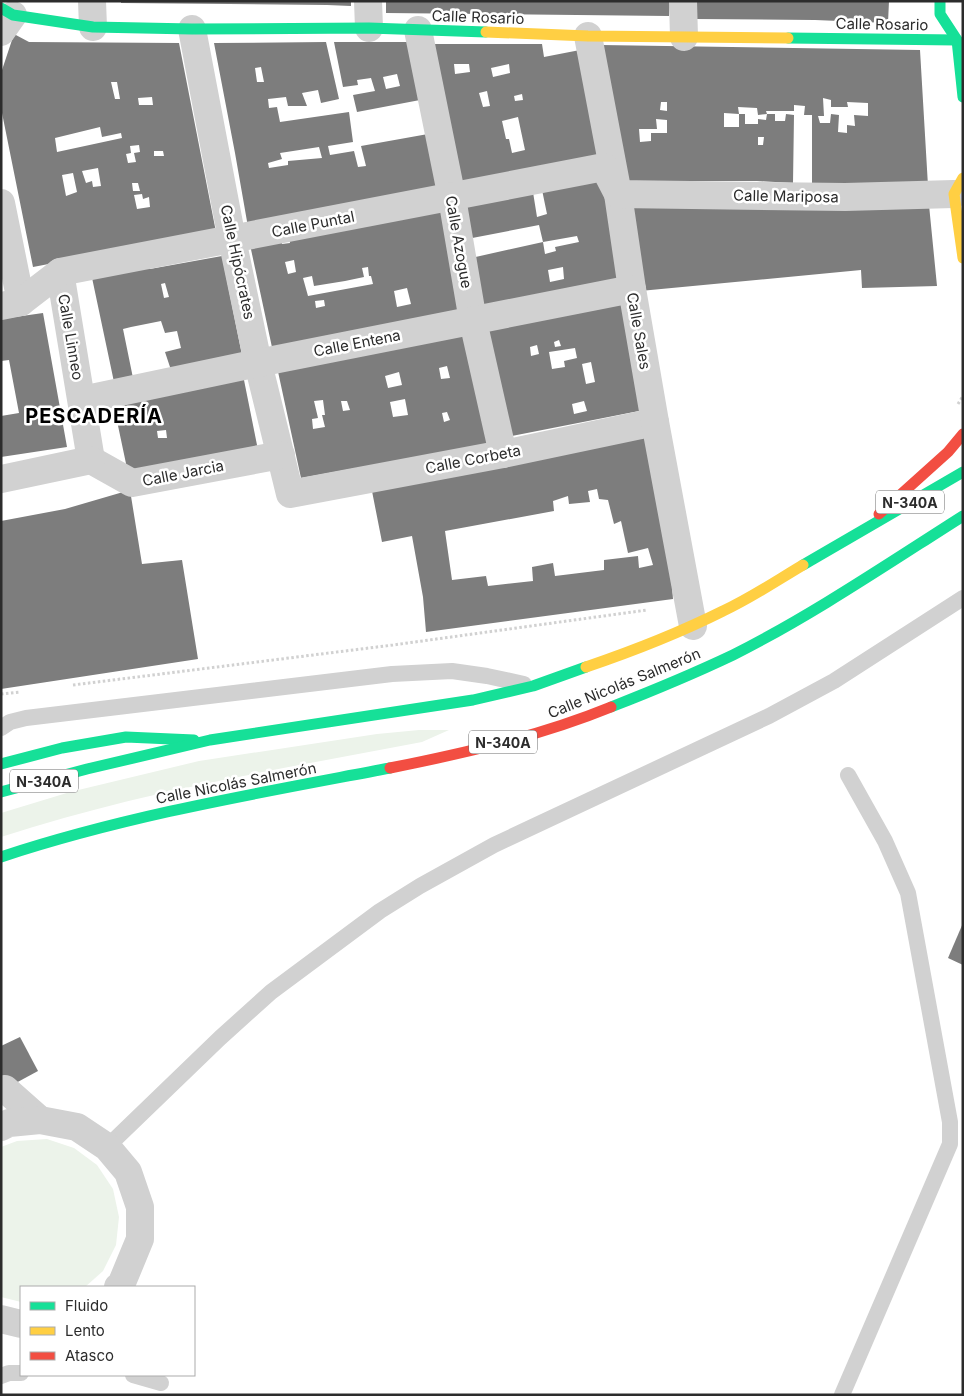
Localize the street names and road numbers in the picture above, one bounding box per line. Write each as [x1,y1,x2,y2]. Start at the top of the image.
street label: Calle Rosario [431,6,525,28]
street label: Calle Rosario [835,14,929,34]
street label: Calle Mariposa [733,186,839,206]
street label: Calle Azogue [441,194,477,290]
street label: Calle Hipócrates [217,203,259,321]
street label: Calle Puntal [270,207,356,241]
street label: Calle Sales [623,291,655,371]
street label: Calle Linneo [54,292,88,382]
street label: Calle Entena [312,325,402,361]
street label: Calle Corbeta [424,440,522,478]
street label: Calle Jarcia [141,456,225,490]
road number: N-340A [876,491,944,514]
street label: Calle Nicolás Salmerón [545,644,703,722]
road number: N-340A [469,730,537,754]
street label: Calle Nicolás Salmerón [154,758,318,808]
road number: N-340A [10,769,78,792]

